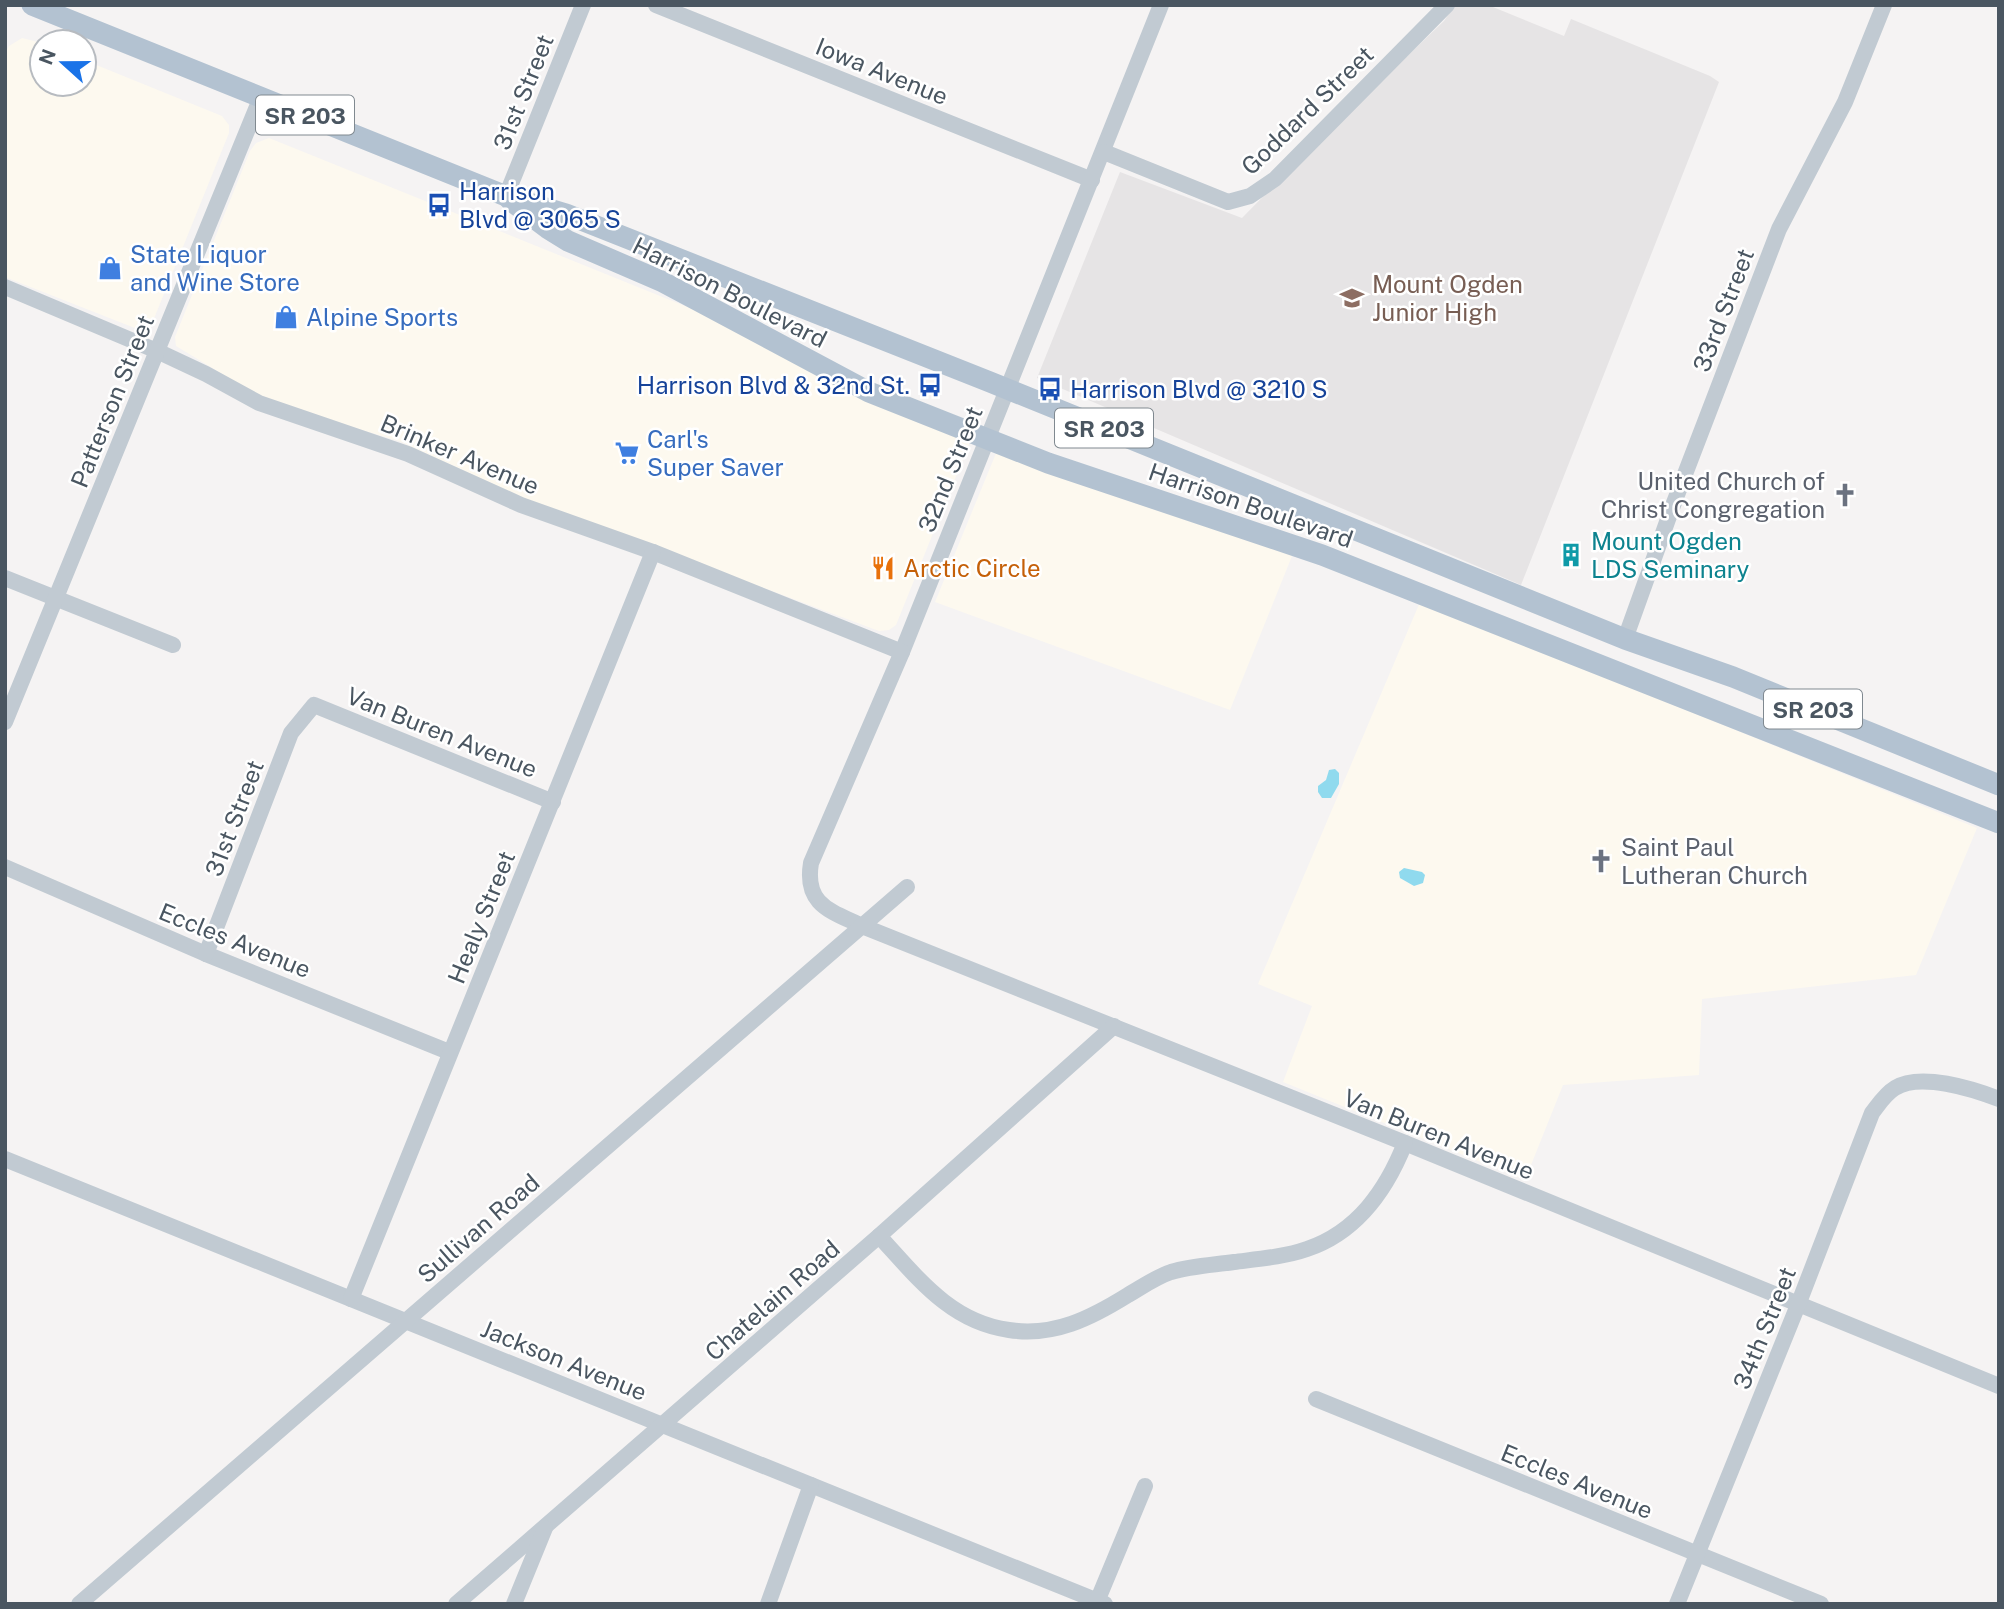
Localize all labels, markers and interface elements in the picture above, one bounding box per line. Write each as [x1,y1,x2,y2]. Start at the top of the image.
north arrow [28,28,98,98]
street label: 31st Street [487,30,559,154]
street label: Iowa Avenue [812,32,952,110]
street label: Goddard Street [1235,40,1379,180]
text: N [34,46,60,68]
road number: SR 203 [256,96,354,134]
place label: Harrison Blvd @ 3065 S [459,177,621,233]
bus stop icon: Harrison Blvd @ 3065 S [425,191,453,219]
street label: Harrison Boulevard [628,231,832,353]
place label: State Liquor and Wine Store [130,240,300,296]
street label: 33rd Street [1687,245,1759,375]
shop icon: State Liquor and Wine Store [96,254,124,282]
place label: Mount Ogden Junior High [1372,270,1523,326]
school or university icon: Mount Ogden Junior High [1338,284,1366,312]
shop icon: Alpine Sports [272,303,300,331]
place label: Alpine Sports [306,303,458,331]
street label: Patterson Street [65,311,159,491]
place label: Harrison Blvd & 32nd St. [637,371,910,399]
bus stop icon: Harrison Blvd & 32nd St. [916,371,944,399]
bus stop icon: Harrison Blvd @ 3210 S [1036,375,1064,403]
place label: Harrison Blvd @ 3210 S [1070,375,1328,403]
street label: 32nd Street [912,402,988,536]
street label: Brinker Avenue [376,408,544,500]
road number: SR 203 [1055,408,1153,448]
place label: Carl's Super Saver [647,425,784,481]
supermarket icon: Carl's Super Saver [613,439,641,467]
street label: Harrison Boulevard [1145,457,1357,553]
place label: United Church of Christ Congregation [1601,467,1825,523]
church icon: United Church of Christ Congregation [1831,481,1859,509]
place label: Mount Ogden LDS Seminary [1591,527,1750,583]
building icon: Mount Ogden LDS Seminary [1557,541,1585,569]
restaurant icon: Arctic Circle [869,554,897,582]
place label: Arctic Circle [903,554,1041,582]
street label: Van Buren Avenue [343,681,541,783]
road number: SR 203 [1764,690,1862,729]
street label: 31st Street [199,756,269,880]
place label: Saint Paul Lutheran Church [1621,833,1808,889]
street label: Healy Street [442,847,520,987]
church icon: Saint Paul Lutheran Church [1587,847,1615,875]
street label: Eccles Avenue [155,897,315,983]
street label: Van Buren Avenue [1340,1083,1538,1185]
street label: Sullivan Road [412,1168,544,1288]
street label: Chatelain Road [699,1234,845,1366]
street label: 34th Street [1727,1263,1801,1393]
street label: Jackson Avenue [477,1314,651,1406]
street label: Eccles Avenue [1497,1438,1657,1524]

